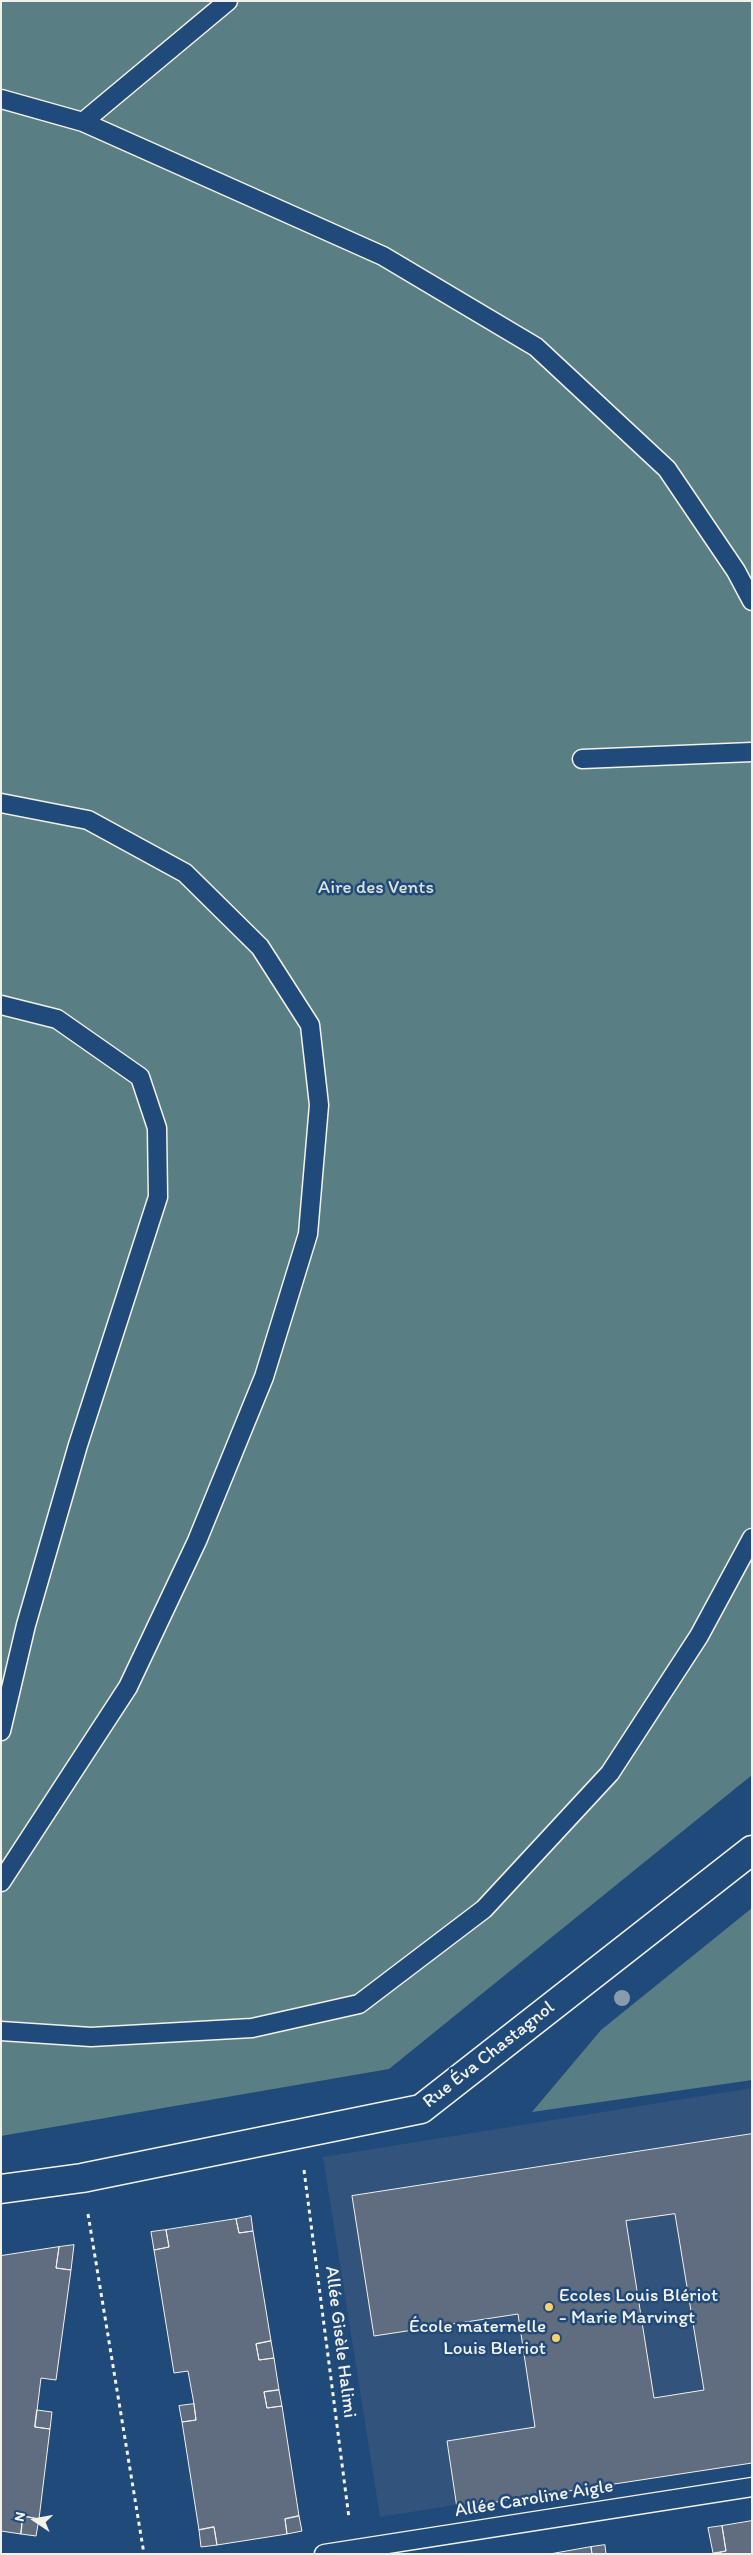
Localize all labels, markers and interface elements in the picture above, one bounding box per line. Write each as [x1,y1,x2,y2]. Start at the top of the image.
park label: Aire des Vents [318,877,434,899]
street label: Rue Éva Chastagnol [419,1997,559,2113]
street label: Allée Gisèle Halimi [319,2265,361,2419]
place label: Ecoles Louis Blériot - Marie Marvingt [559,2285,718,2329]
marker: Ecoles Louis Blériot - Marie Marvingt [543,2301,555,2313]
place label: École maternelle Louis Bleriot [409,2316,546,2360]
marker: École maternelle Louis Bleriot [550,2332,562,2344]
street label: Allée Caroline Aigle [453,2475,615,2523]
north arrow [10,2495,60,2545]
text: N [11,2510,29,2523]

